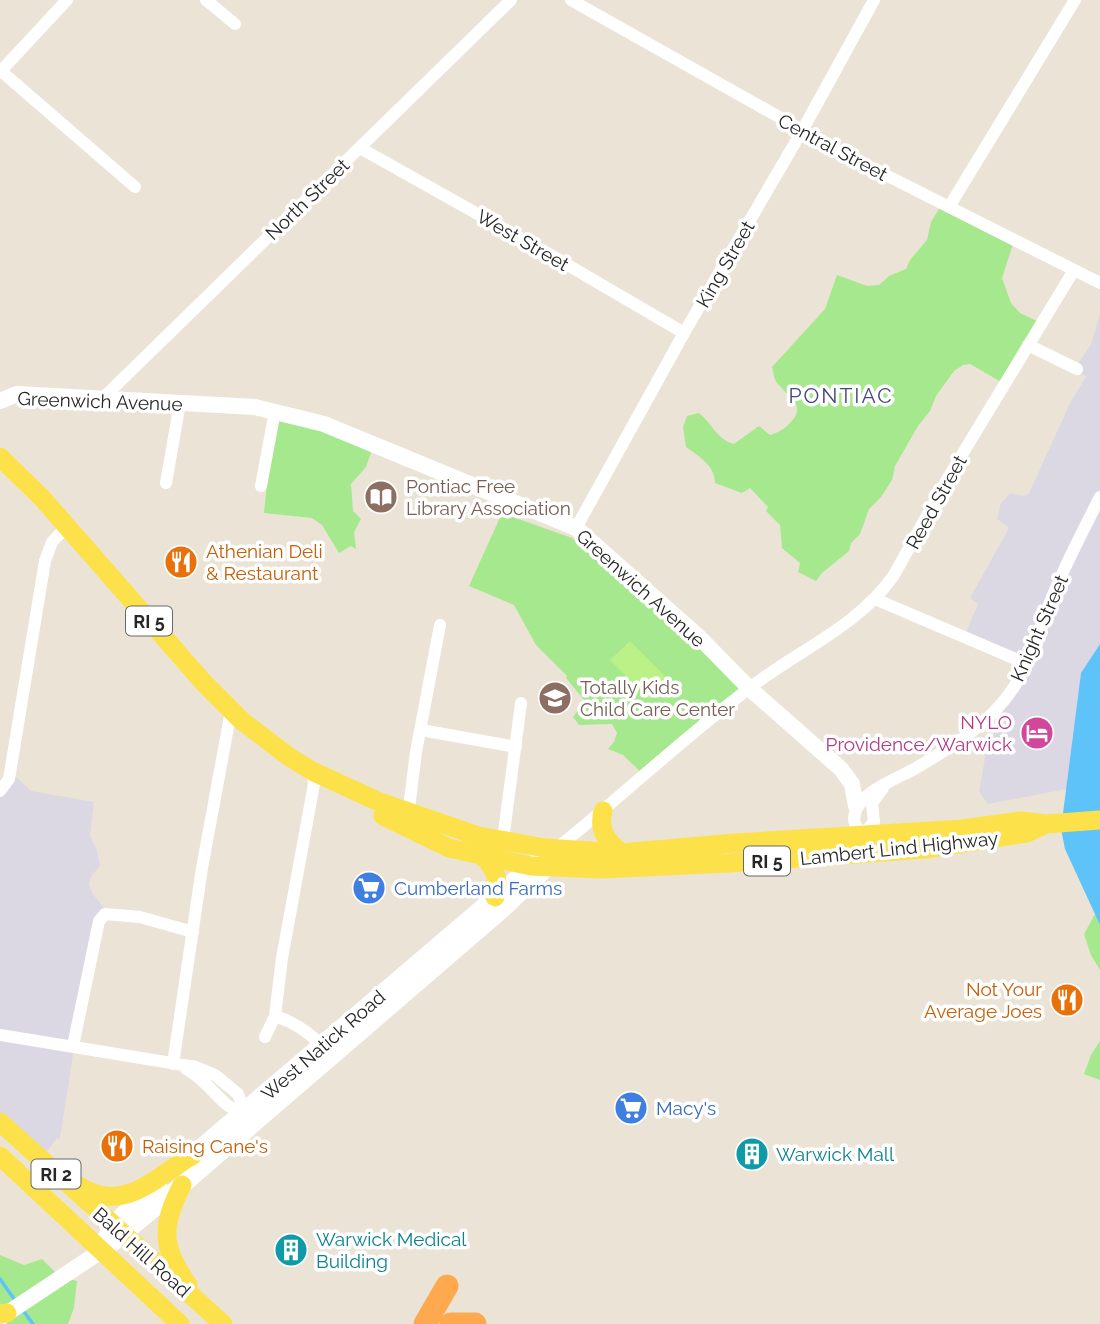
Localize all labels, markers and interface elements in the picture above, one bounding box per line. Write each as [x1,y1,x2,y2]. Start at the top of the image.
street label: Central Street [775,109,892,185]
street label: North Street [261,153,354,244]
street label: West Street [473,205,574,276]
street label: King Street [691,216,759,311]
district label: PONTIAC [788,383,894,408]
street label: Greenwich Avenue [17,387,183,415]
street label: Reed Street [901,451,971,553]
place label: Pontiac Free Library Association [406,475,571,519]
library icon: Pontiac Free Library Association [362,478,400,516]
street label: Greenwich Avenue [572,525,710,651]
place label: Athenian Deli & Restaurant [206,540,323,584]
restaurant icon: Athenian Deli & Restaurant [162,543,200,581]
street label: Knight Street [1006,571,1073,685]
road number: RI 5 [126,606,172,636]
place label: Totally Kids Child Care Center [580,676,735,720]
school or university icon: Totally Kids Child Care Center [536,679,574,717]
place label: NYLO Providence/Warwick [826,711,1012,755]
hotel icon: NYLO Providence/Warwick [1018,714,1056,752]
street label: Lambert Lind Highway [799,827,999,869]
road number: RI 5 [744,846,790,876]
supermarket icon: Cumberland Farms [350,869,388,907]
place label: Cumberland Farms [394,877,562,899]
place label: Not Your Average Joes [924,978,1042,1022]
restaurant icon: Not Your Average Joes [1048,981,1086,1019]
street label: West Natick Road [257,985,389,1105]
supermarket icon: Macy's [612,1089,650,1127]
place label: Macy's [656,1097,716,1119]
restaurant icon: Raising Cane's [98,1127,136,1165]
place label: Raising Cane's [142,1135,268,1157]
building icon: Warwick Mall [733,1135,771,1173]
place label: Warwick Mall [776,1143,895,1165]
road number: RI 2 [32,1160,80,1189]
street label: Bald Hill Road [89,1203,195,1301]
place label: Warwick Medical Building [316,1228,467,1272]
building icon: Warwick Medical Building [272,1231,310,1269]

